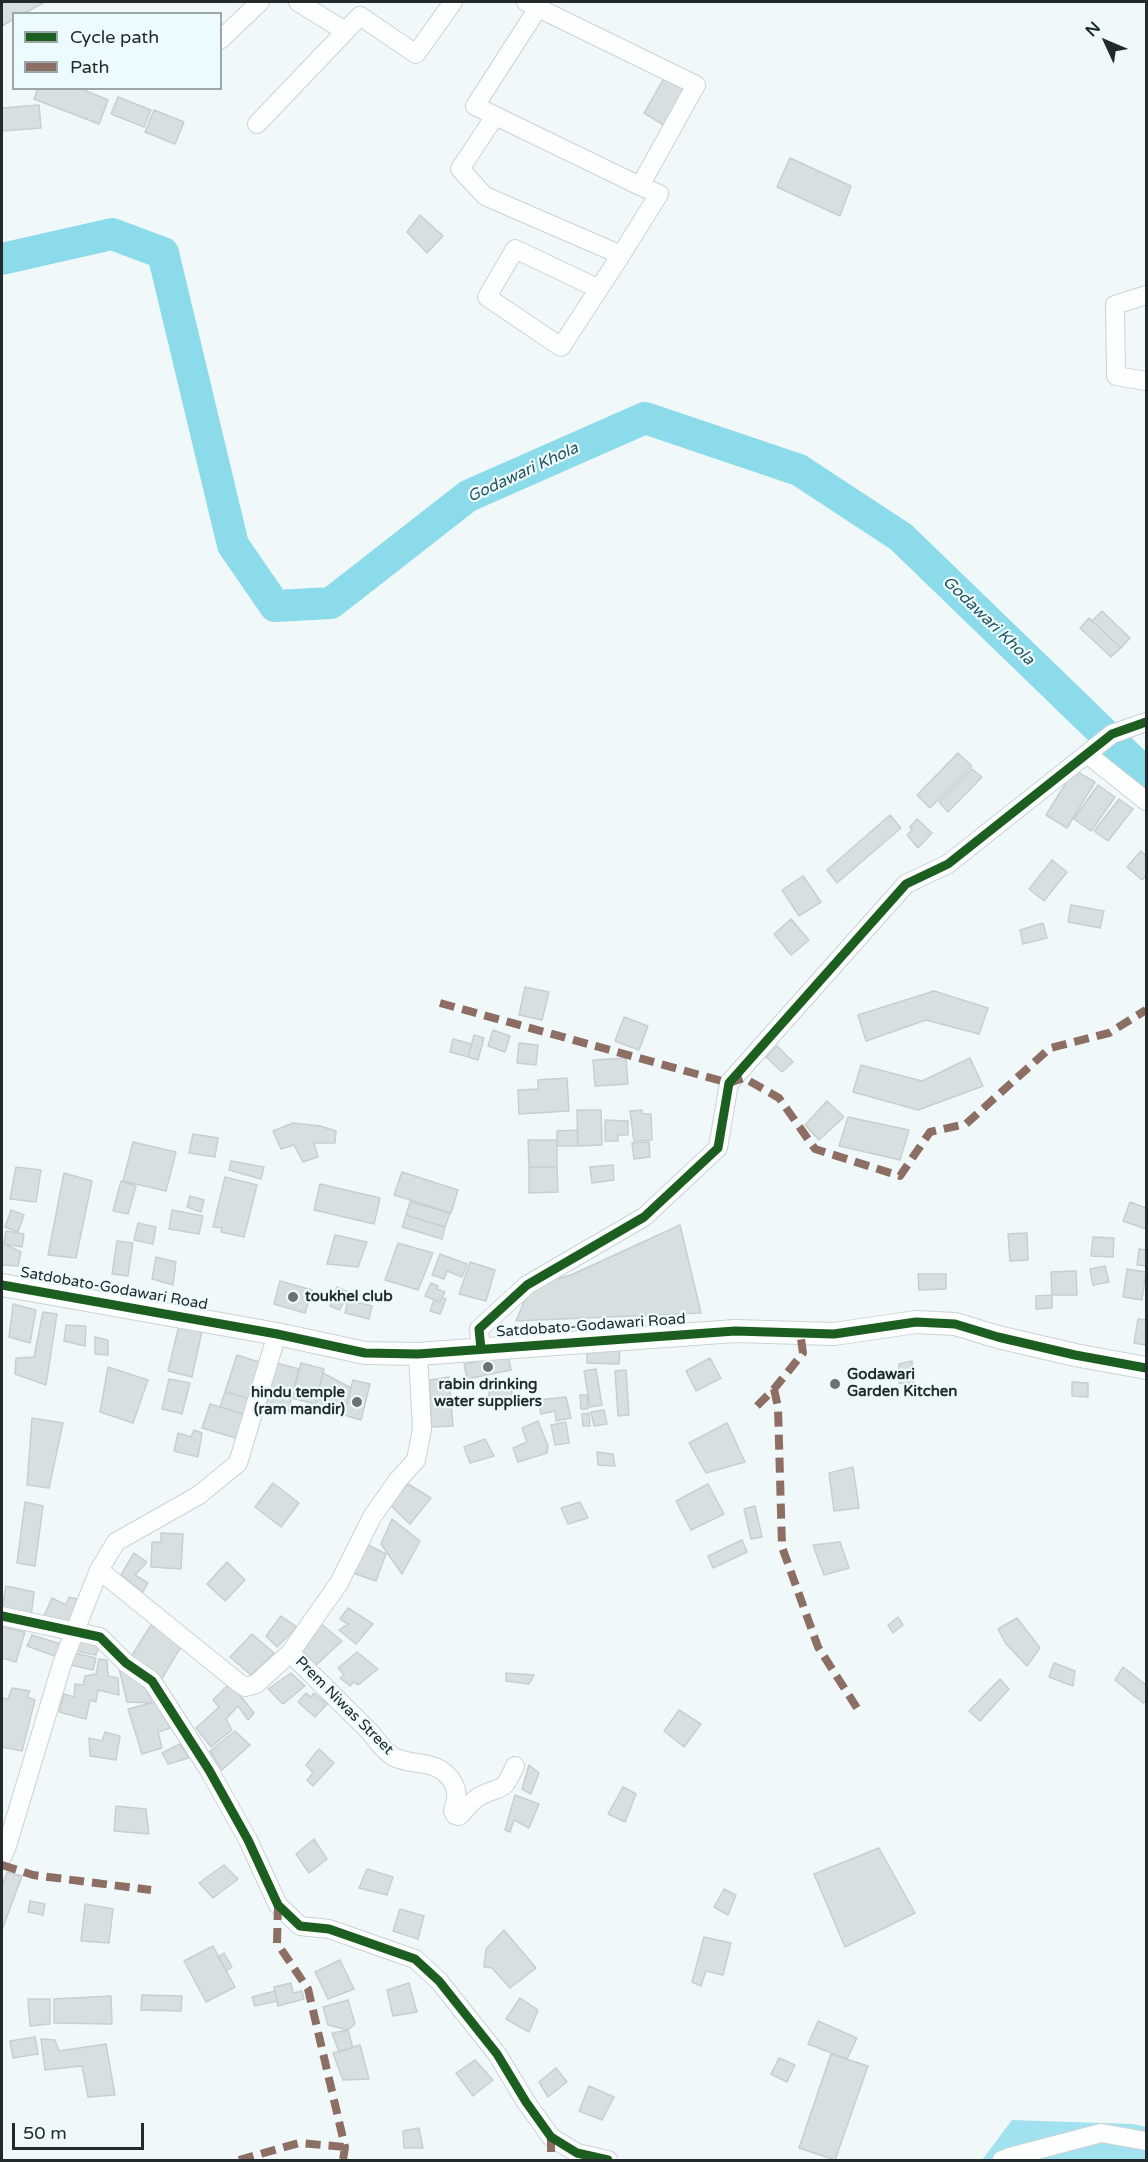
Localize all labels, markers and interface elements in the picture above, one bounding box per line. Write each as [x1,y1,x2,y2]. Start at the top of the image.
legend [12,12,222,90]
north arrow [1076,12,1136,72]
text: N [1081,18,1105,41]
text: Cycle path [70,26,159,48]
text: Path [70,56,109,78]
water label: Godawari Khola [465,439,581,507]
water label: Godawari Khola [938,572,1038,670]
street label: Satdobato-Godawari Road [19,1264,209,1314]
place label: toukhel club [305,1288,393,1306]
marker: toukhel club [286,1290,300,1304]
street label: Satdobato-Godawari Road [496,1310,686,1342]
marker: rabin drinking water suppliers [481,1360,495,1374]
place label: Godawari Garden Kitchen [847,1366,957,1401]
place label: rabin drinking water suppliers [434,1376,542,1411]
marker: Godawari Garden Kitchen [828,1377,842,1391]
place label: hindu temple (ram mandir) [251,1384,345,1419]
marker: hindu temple (ram mandir) [350,1395,364,1409]
street label: Prem Niwas Street [291,1653,397,1759]
scale bar [15,2111,147,2149]
text: 50 m [23,2122,67,2144]

